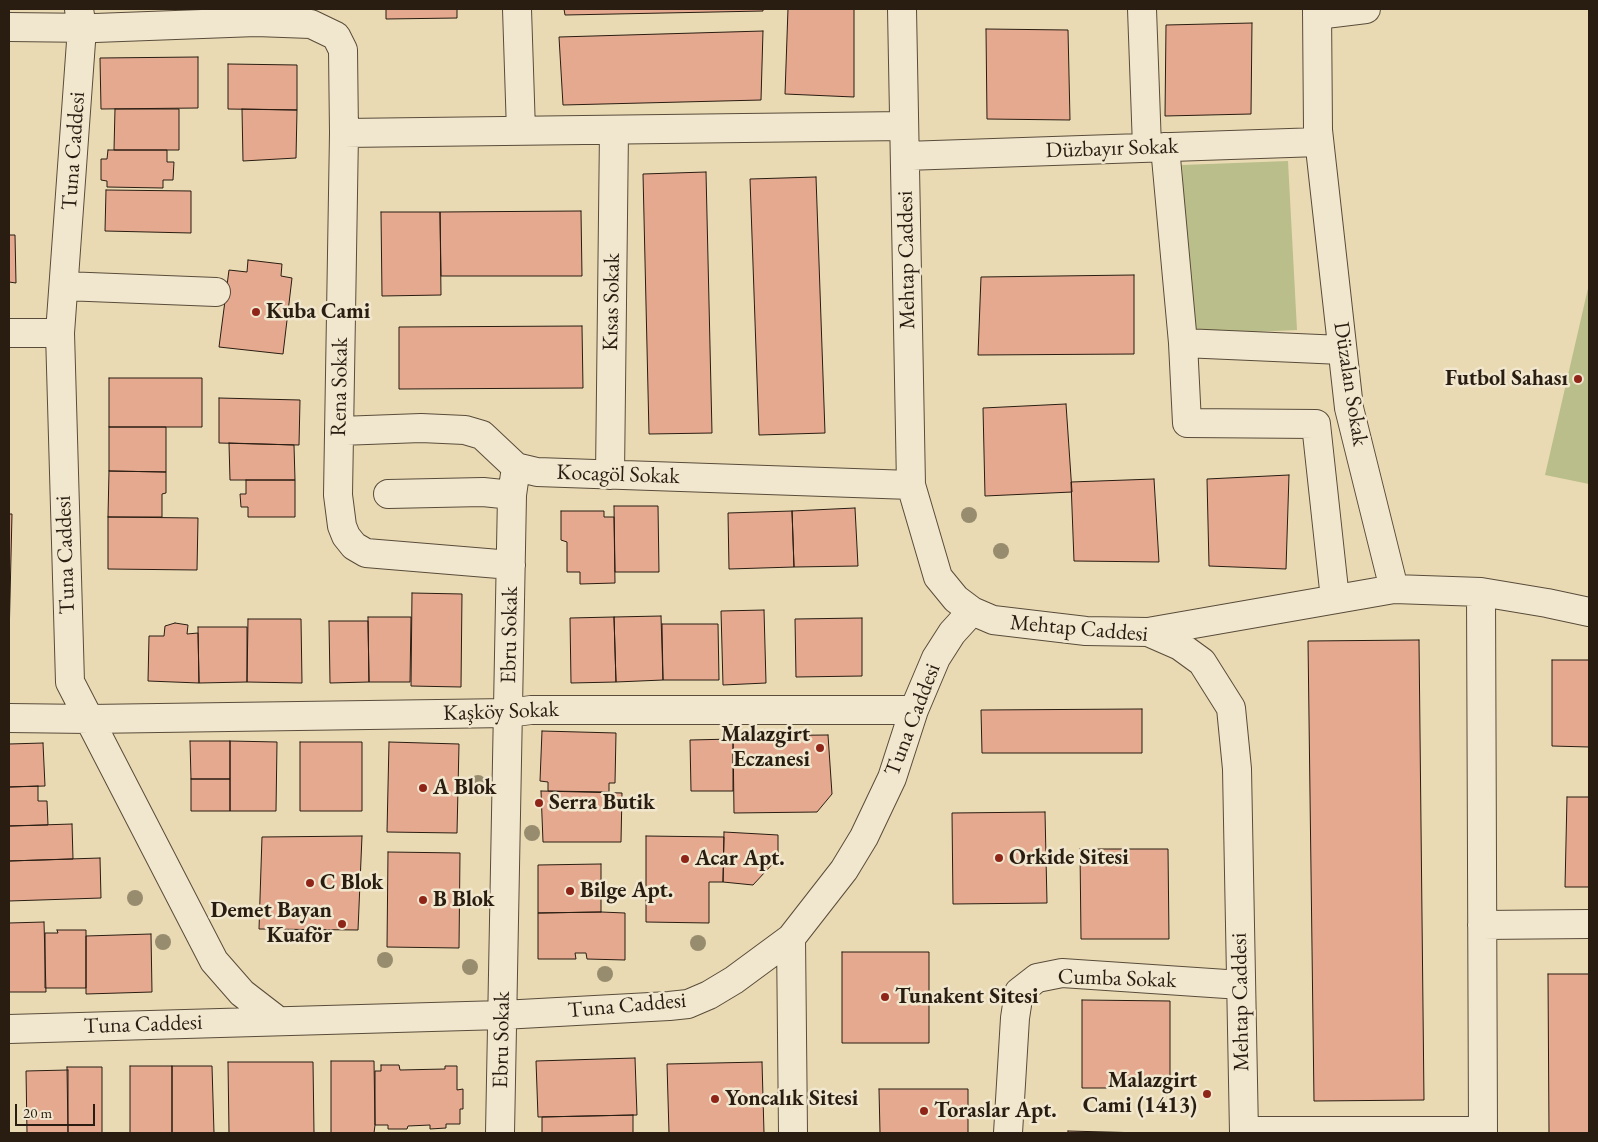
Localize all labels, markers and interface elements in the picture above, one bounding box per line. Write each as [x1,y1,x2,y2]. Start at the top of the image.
street label: Tuna Caddesi [57,91,91,211]
street label: Düzbayır Sokak [1045,133,1179,165]
street label: Mehtap Caddesi [893,191,921,329]
street label: Kısas Sokak [598,253,626,351]
place label: Kuba Cami [266,299,370,325]
marker: Kuba Cami [250,306,262,318]
street label: Düzalan Sokak [1327,320,1373,448]
street label: Rena Sokak [326,337,354,437]
place label: Futbol Sahası [1445,366,1568,392]
marker: Futbol Sahası [1572,373,1584,385]
street label: Kocagöl Sokak [556,460,680,490]
street label: Tuna Caddesi [51,495,81,615]
street label: Ebru Sokak [496,586,524,684]
street label: Mehtap Caddesi [1009,610,1149,648]
street label: Tuna Caddesi [879,660,947,780]
street label: Kaşköy Sokak [443,697,559,727]
place label: Malazgirt Eczanesi [721,722,810,774]
marker: Malazgirt Eczanesi [814,742,826,754]
place label: A Blok [433,775,496,801]
marker: A Blok [417,782,429,794]
place label: Serra Butik [549,790,655,816]
marker: Serra Butik [533,797,545,809]
place label: Orkide Sitesi [1009,845,1129,871]
place label: Acar Apt. [695,846,785,872]
marker: Orkide Sitesi [993,852,1005,864]
marker: Acar Apt. [679,853,691,865]
place label: C Blok [320,870,383,896]
marker: C Blok [304,877,316,889]
place label: Bilge Apt. [580,878,673,904]
marker: Bilge Apt. [564,885,576,897]
place label: B Blok [433,887,494,913]
marker: B Blok [417,894,429,906]
place label: Demet Bayan Kuaför [211,898,332,949]
marker: Demet Bayan Kuaför [336,918,348,930]
street label: Mehtap Caddesi [1227,933,1255,1071]
street label: Cumba Sokak [1057,964,1177,994]
place label: Tunakent Sitesi [895,984,1038,1010]
street label: Tuna Caddesi [567,988,687,1024]
street label: Ebru Sokak [488,991,516,1089]
marker: Tunakent Sitesi [879,991,891,1003]
street label: Tuna Caddesi [83,1010,203,1040]
place label: Malazgirt Cami (1413) [1083,1068,1197,1120]
place label: Yoncalık Sitesi [725,1086,858,1112]
marker: Malazgirt Cami (1413) [1201,1088,1213,1100]
marker: Yoncalık Sitesi [709,1093,721,1105]
scale bar [18,1094,98,1126]
place label: Toraslar Apt. [934,1098,1057,1124]
text: 20 m [23,1103,52,1122]
marker: Toraslar Apt. [918,1105,930,1117]

